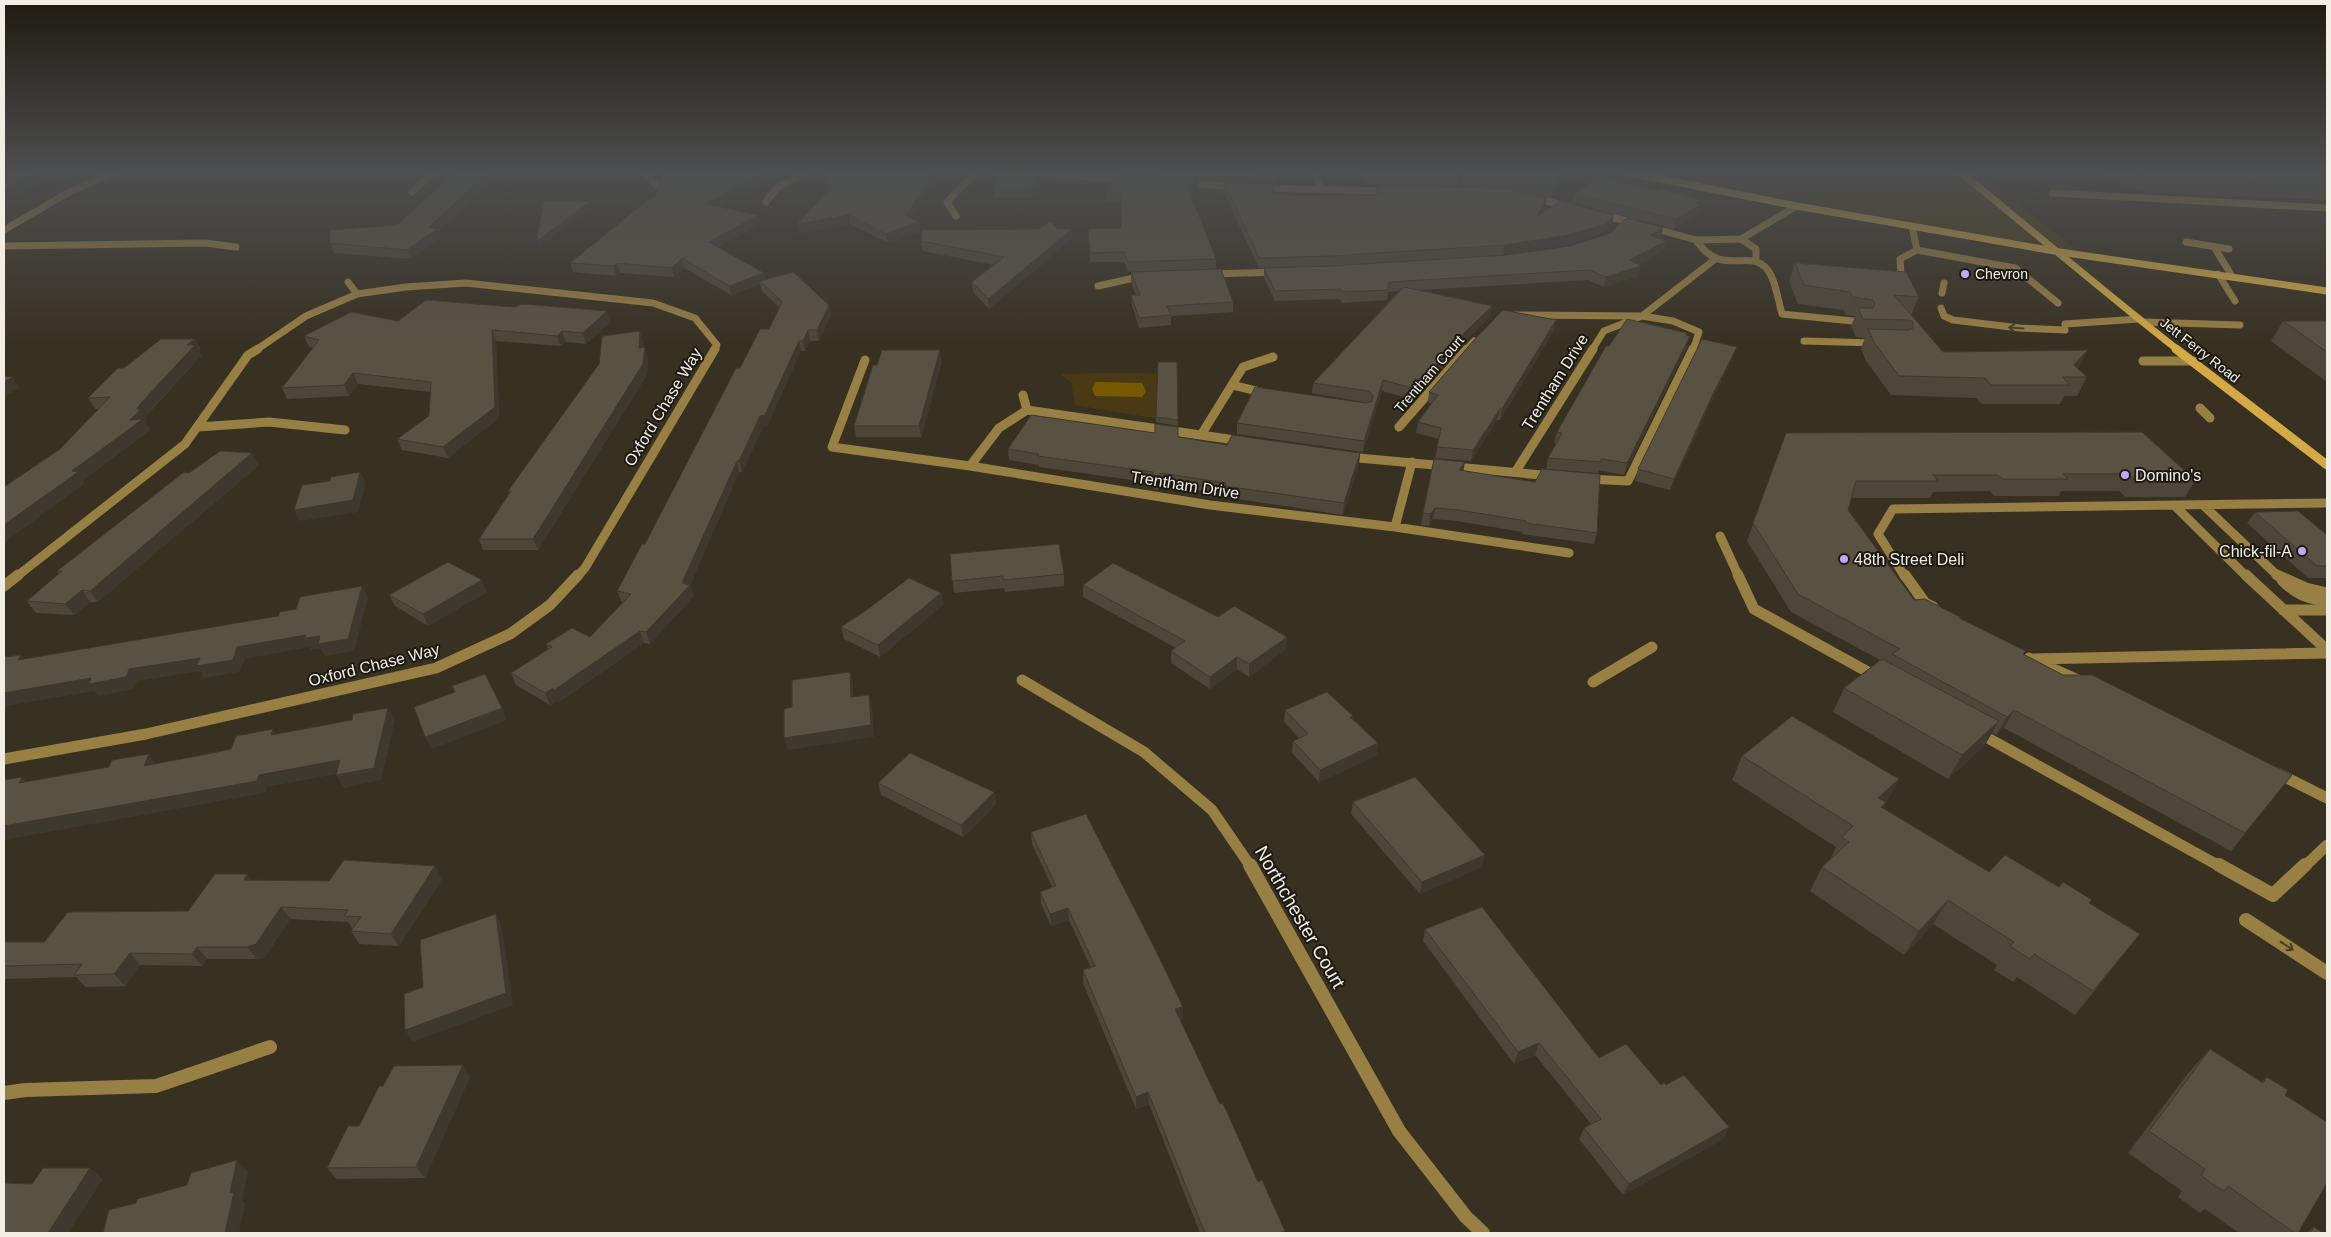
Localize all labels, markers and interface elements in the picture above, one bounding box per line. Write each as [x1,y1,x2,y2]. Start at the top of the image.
place label: Chevron [1975,266,2028,282]
marker: Chevron [1959,268,1971,280]
street label: Jett Ferry Road [2157,314,2243,386]
one-way arrow [2009,323,2025,332]
street label: Trentham Drive [1519,331,1591,433]
street label: Trentham Court [1391,332,1467,416]
street label: Oxford Chase Way [621,345,705,469]
place label: Domino's [2135,467,2201,484]
street label: Trentham Drive [1130,468,1241,502]
marker: Domino's [2119,469,2131,481]
place label: Chick-fil-A [2219,543,2292,560]
marker: Chick-fil-A [2296,545,2308,557]
place label: 48th Street Deli [1854,551,1964,568]
marker: 48th Street Deli [1838,553,1850,565]
street label: Oxford Chase Way [307,640,441,690]
street label: Northchester Court [1251,842,1350,992]
one-way arrow [2279,942,2293,952]

